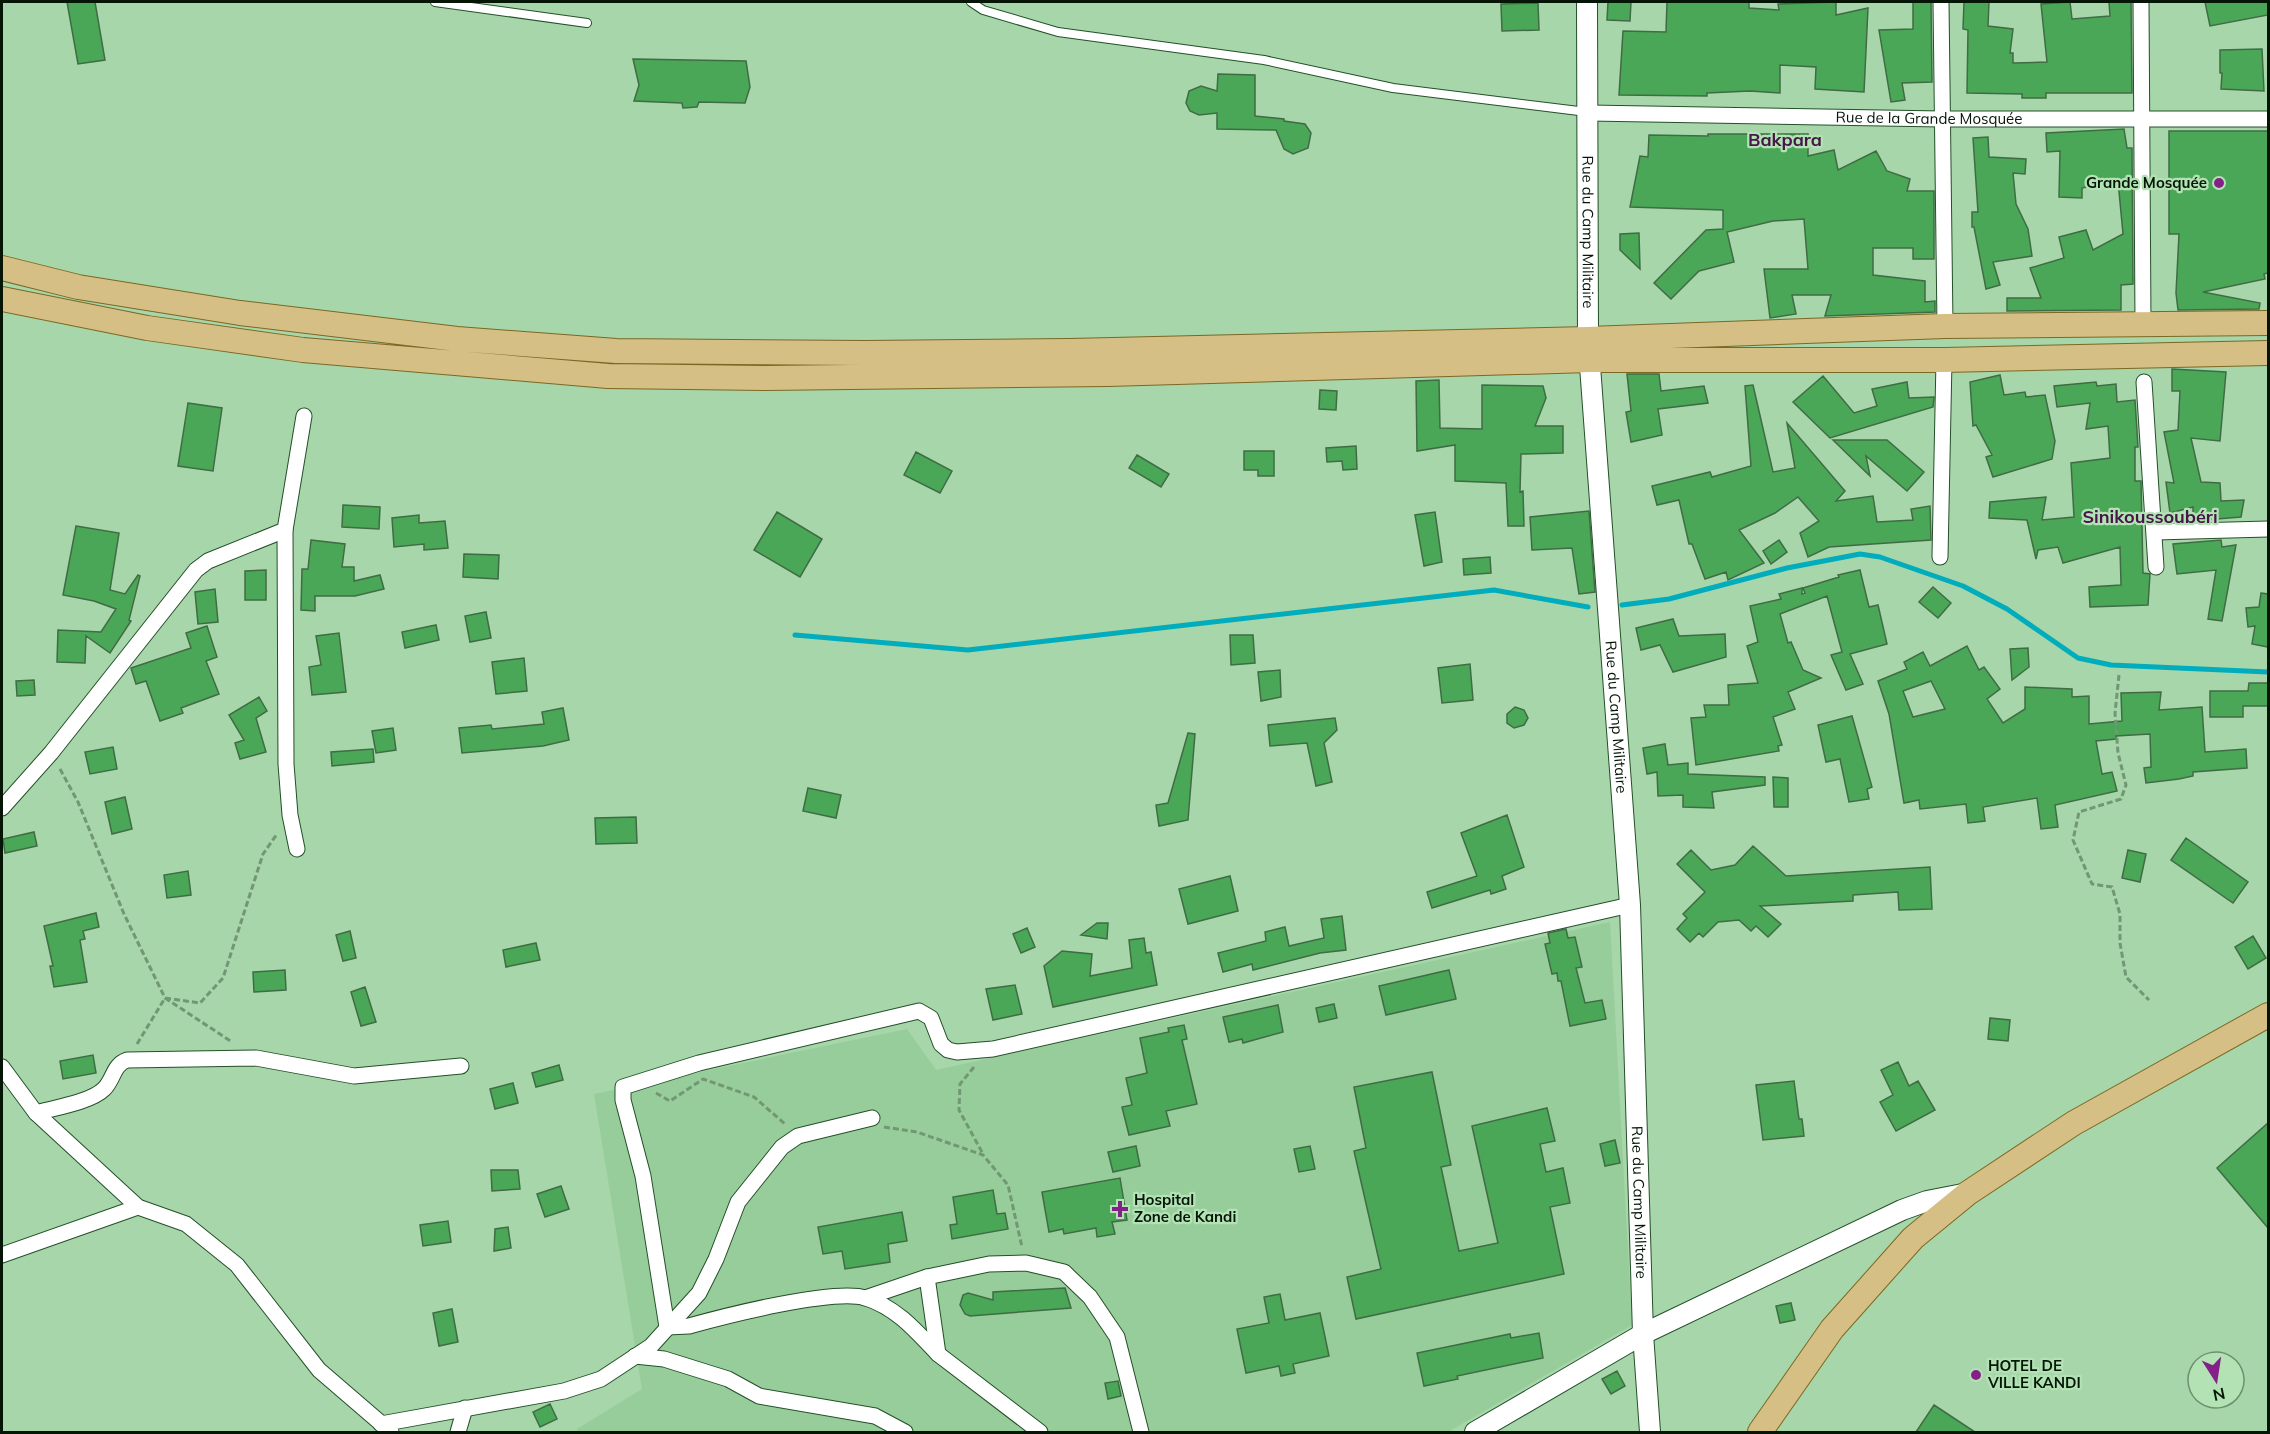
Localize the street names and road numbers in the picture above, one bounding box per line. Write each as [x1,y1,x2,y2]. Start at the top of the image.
street label: Rue de la Grande Mosquée [1835,107,2022,128]
street label: Rue du Camp Militaire [1578,156,1598,308]
street label: Rue du Camp Militaire [1601,640,1632,794]
street label: Rue du Camp Militaire [1628,1126,1651,1279]

